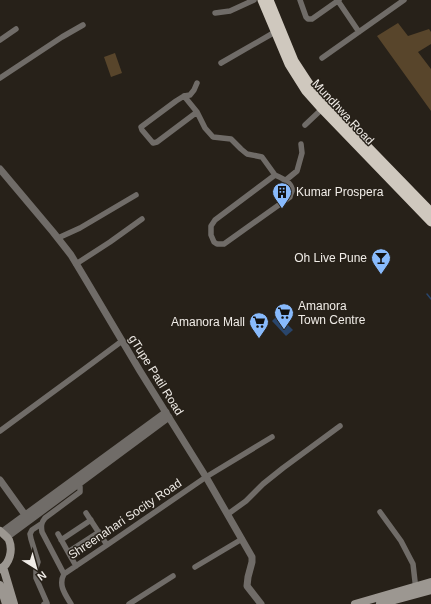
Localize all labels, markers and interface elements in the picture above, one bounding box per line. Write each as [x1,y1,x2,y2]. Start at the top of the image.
street label: Mundhwa Road [309,76,377,148]
building icon: Kumar Prospera [271,181,293,209]
place label: Kumar Prospera [296,185,384,199]
bar icon: Oh Live Pune [370,247,392,275]
place label: Oh Live Pune [294,251,367,265]
place label: Amanora Town Centre [298,299,366,327]
supermarket icon: Amanora Town Centre [273,302,295,330]
supermarket icon: Amanora Mall [248,311,270,339]
place label: Amanora Mall [171,315,245,329]
street label: gTupe Patil Road [126,332,186,418]
street label: Shreenahari Socity Road [66,476,184,562]
north arrow [16,548,56,588]
text: N [35,569,49,583]

